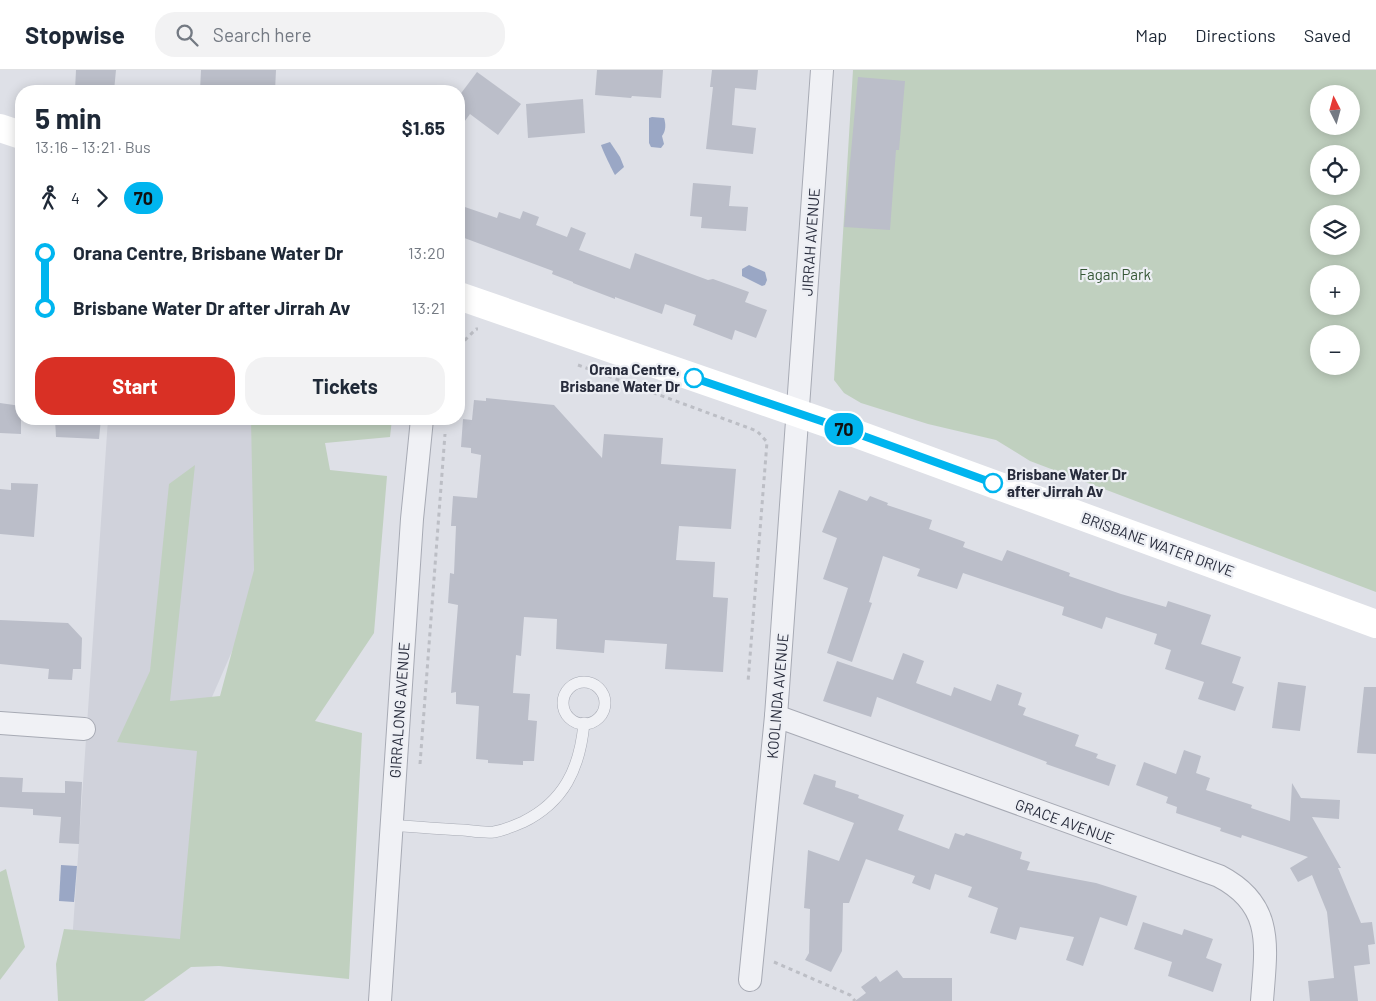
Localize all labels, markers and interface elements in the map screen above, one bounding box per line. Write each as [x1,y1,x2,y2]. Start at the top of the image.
search box [155,12,505,57]
text: Stopwise [25,20,125,49]
icon: search [173,21,201,49]
text: Search here [213,23,312,46]
text: Map [1135,24,1167,46]
text: Directions [1195,24,1276,46]
text: Saved [1304,24,1351,46]
north arrow [1310,85,1360,135]
map controls [1310,85,1360,375]
text: 5 min [35,101,102,135]
text: $1.65 [402,116,445,139]
text: 13:16 – 13:21 · Bus [35,137,151,156]
button: locate [1310,145,1360,195]
icon: walk [35,184,63,212]
icon: forward [88,184,116,212]
text: 70 [134,187,153,209]
street label: JIRRAH AVENUE [797,187,823,297]
text: 4 [71,188,80,207]
button: layers [1310,205,1360,255]
text: Orana Centre, Brisbane Water Dr [73,241,343,264]
text: 13:20 [408,243,445,262]
park label: Fagan Park [1079,265,1151,283]
button: + [1310,265,1360,315]
text: Brisbane Water Dr after Jirrah Av [73,296,350,319]
text: 13:21 [412,298,445,317]
button: − [1310,325,1360,375]
button: Start [35,357,235,415]
button: Tickets [245,357,445,415]
place label: Orana Centre, Brisbane Water Dr [560,360,680,395]
marker: Orana Centre, Brisbane Water Dr [684,368,704,388]
line badge: 70 [822,413,866,445]
text: 70 [834,418,854,440]
place label: Brisbane Water Dr after Jirrah Av [1007,465,1127,500]
marker: Brisbane Water Dr after Jirrah Av [983,473,1003,493]
street label: BRISBANE WATER DRIVE [1079,508,1237,580]
street label: KOOLINDA AVENUE [763,632,791,760]
street label: GIRRALONG AVENUE [385,641,413,779]
street label: GRACE AVENUE [1013,795,1117,847]

